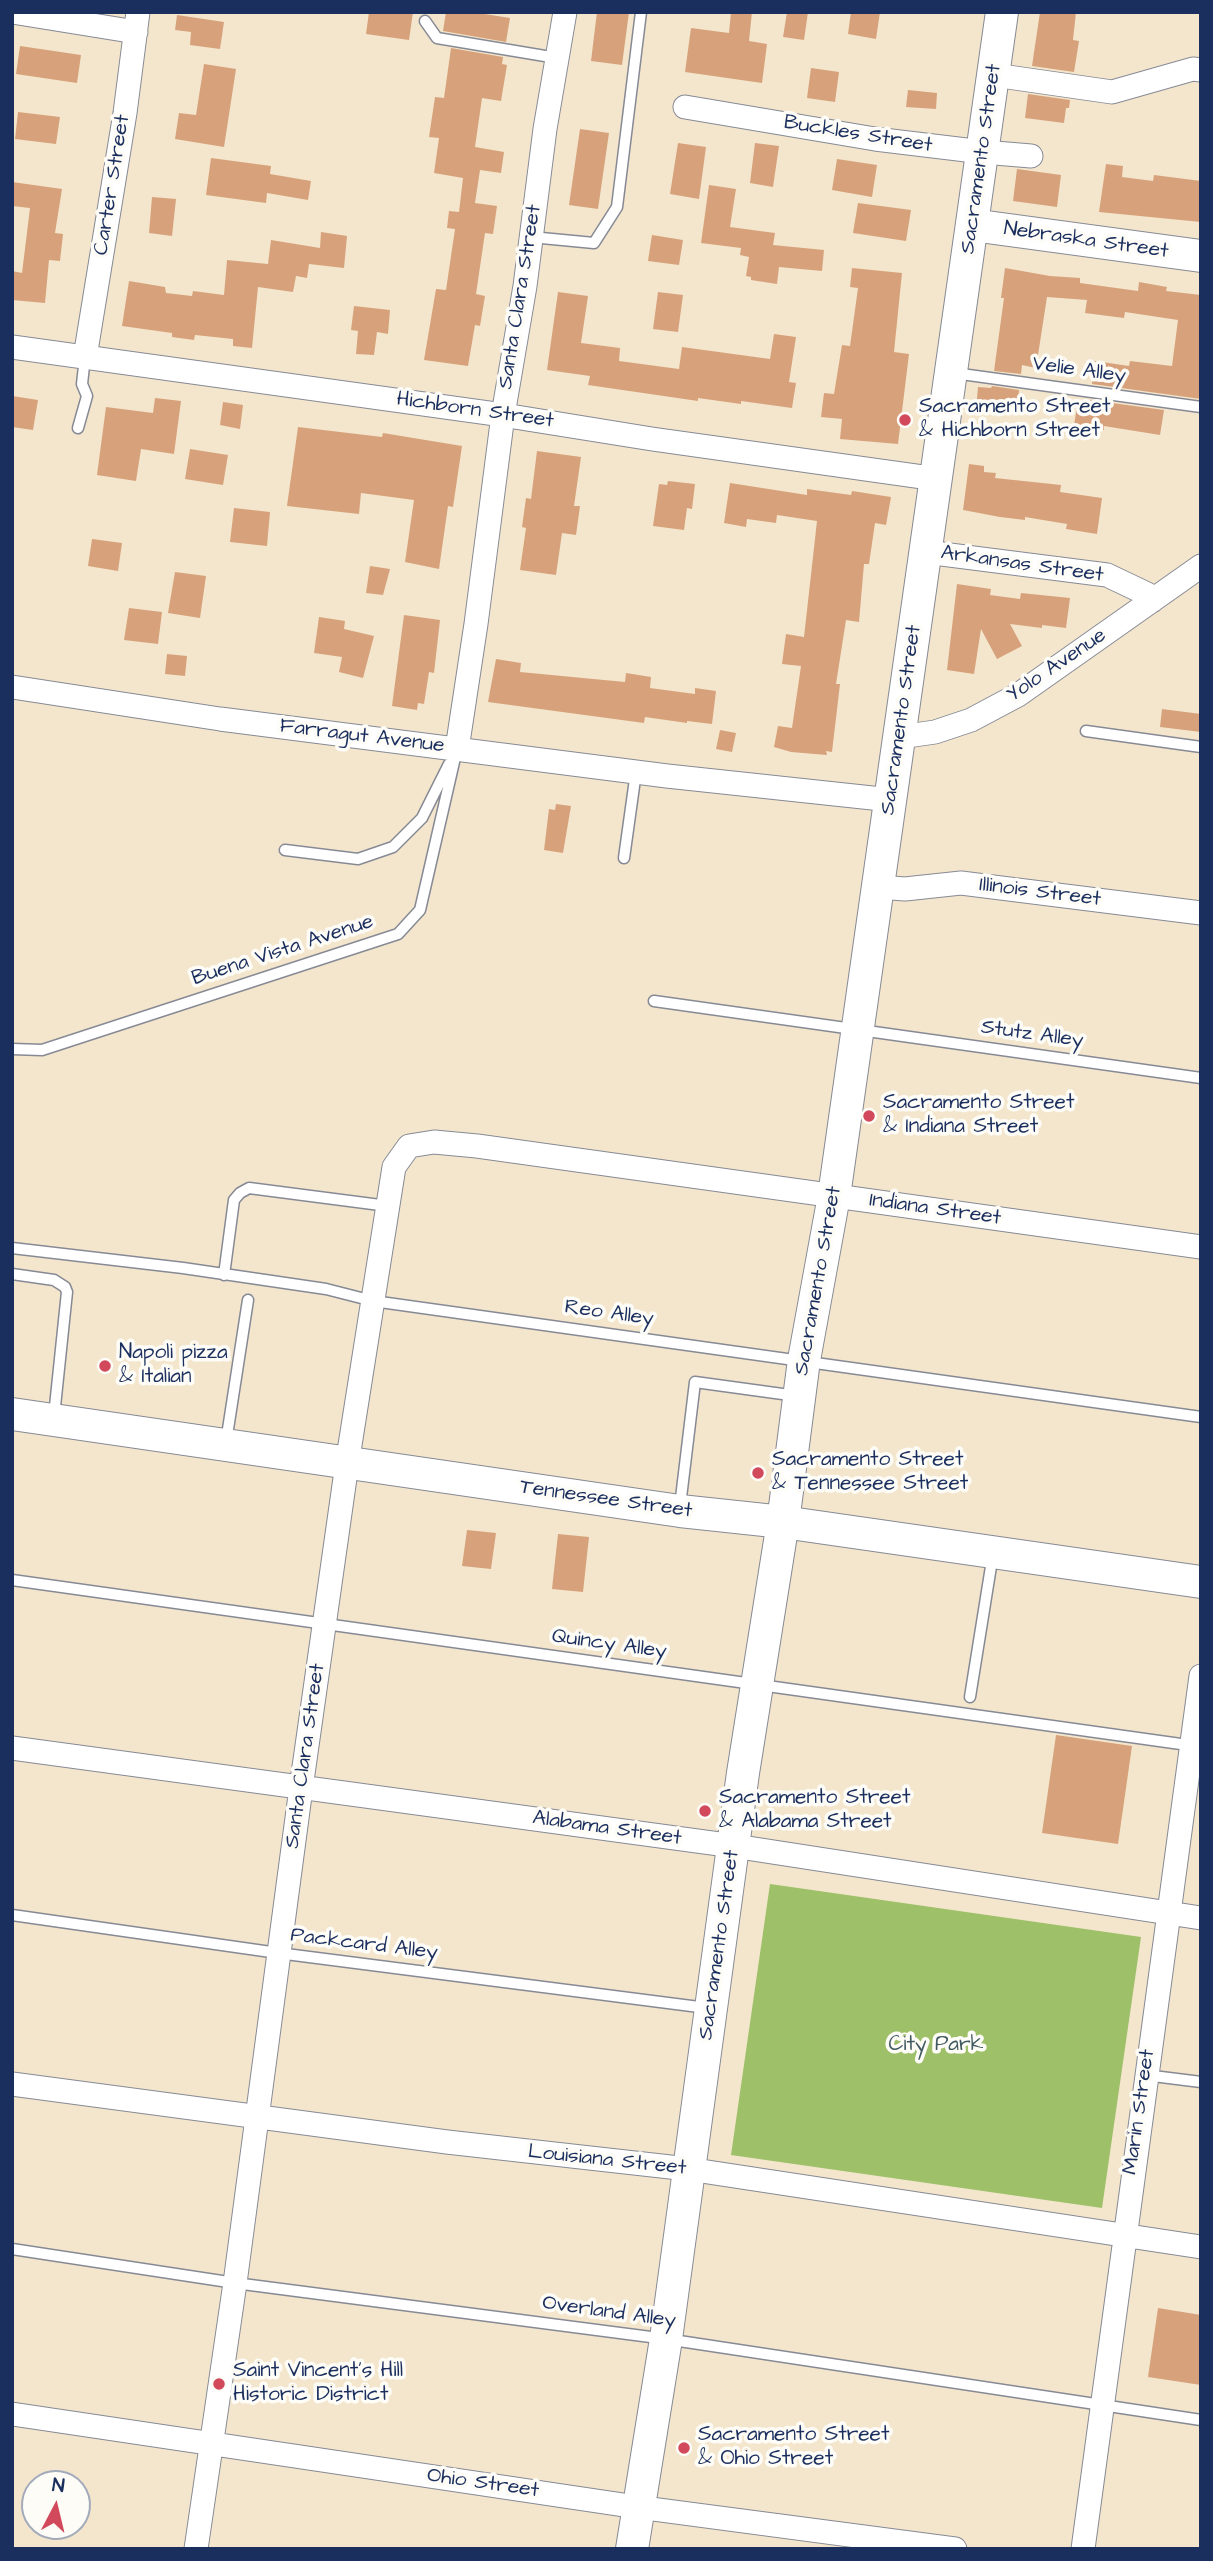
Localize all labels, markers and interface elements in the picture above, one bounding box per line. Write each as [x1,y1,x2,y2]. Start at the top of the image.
street label: Sacramento Street [956,62,1008,256]
street label: Buckles Street [782,111,934,159]
street label: Carter Street [89,113,137,257]
street label: Santa Clara Street [494,203,548,391]
street label: Nebraska Street [1002,217,1170,265]
street label: Velie Alley [1031,352,1127,390]
street label: Hichborn Street [395,387,555,435]
place label: Sacramento Street & Hichborn Street [919,395,1110,445]
marker: Sacramento Street & Hichborn Street [897,412,913,428]
street label: Arkansas Street [939,541,1105,589]
street label: Sacramento Street [876,623,928,817]
street label: Yolo Avenue [1002,623,1112,709]
street label: Farragut Avenue [278,714,446,760]
street label: Illinois Street [978,873,1102,913]
street label: Buena Vista Avenue [189,910,377,992]
street label: Stutz Alley [979,1015,1085,1055]
place label: Sacramento Street & Indiana Street [883,1091,1074,1141]
marker: Sacramento Street & Indiana Street [861,1108,877,1124]
street label: Sacramento Street [790,1185,848,1377]
street label: Indiana Street [868,1188,1002,1232]
street label: Reo Alley [563,1295,655,1333]
place label: Napoli pizza & Italian [119,1341,228,1391]
marker: Napoli pizza & Italian [97,1358,113,1374]
place label: Sacramento Street & Tennessee Street [772,1448,968,1498]
marker: Sacramento Street & Tennessee Street [750,1465,766,1481]
street label: Tennessee Street [518,1475,694,1525]
street label: Quincy Alley [550,1624,668,1666]
street label: Santa Clara Street [281,1662,331,1850]
place label: Sacramento Street & Alabama Street [719,1786,910,1836]
marker: Sacramento Street & Alabama Street [697,1803,713,1819]
street label: Alabama Street [531,1806,683,1852]
street label: Sacramento Street [694,1848,746,2042]
street label: Packcard Alley [289,1923,439,1967]
park label: City Park [888,2033,984,2059]
street label: Marin Street [1119,2048,1161,2176]
street label: Louisiana Street [527,2140,687,2182]
street label: Overland Alley [541,2291,677,2335]
place label: Saint Vincent's Hill Historic District [233,2359,403,2409]
marker: Saint Vincent's Hill Historic District [211,2376,227,2392]
place label: Sacramento Street & Ohio Street [698,2423,889,2473]
marker: Sacramento Street & Ohio Street [676,2440,692,2456]
street label: Ohio Street [425,2464,541,2504]
north arrow [21,2470,91,2540]
text: N [51,2472,66,2500]

